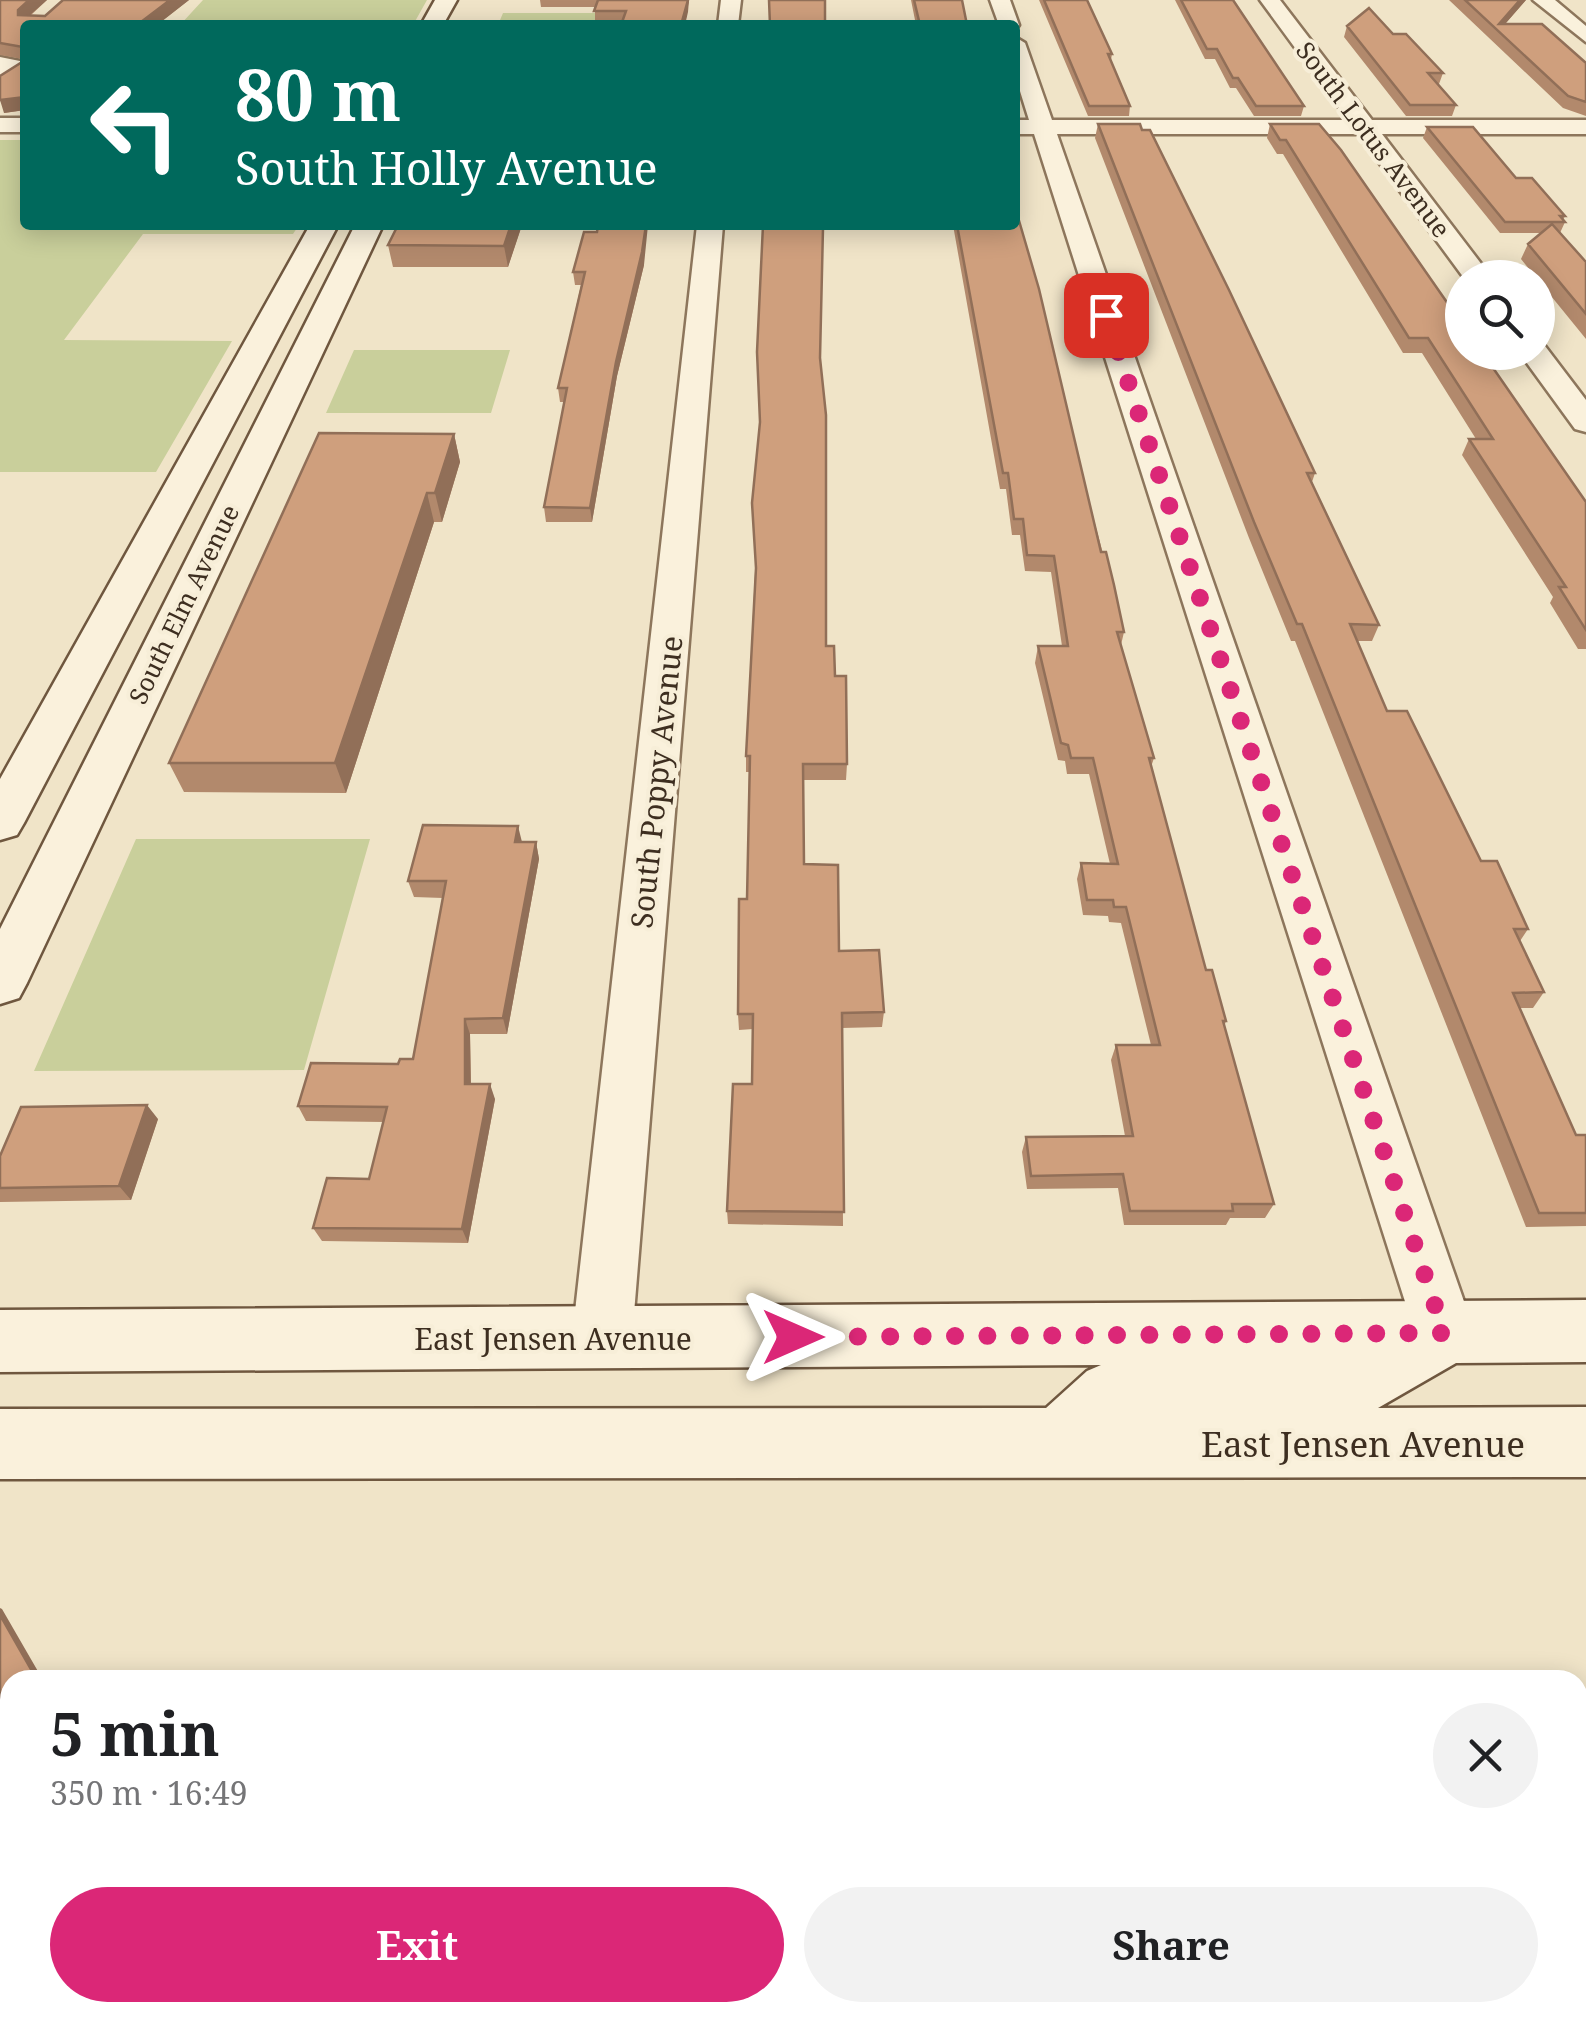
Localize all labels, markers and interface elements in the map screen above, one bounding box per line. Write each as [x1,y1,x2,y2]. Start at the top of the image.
street label: South Lotus Avenue [1289,34,1459,244]
text: 80 m [235,46,401,142]
icon: left [70,60,200,190]
text: South Holly Avenue [235,137,658,198]
map controls [1445,260,1555,370]
button: search [1445,260,1555,370]
pin [1064,273,1149,358]
icon: arrive [1079,288,1134,343]
street label: South Elm Avenue [120,499,246,709]
street label: South Poppy Avenue [620,634,692,930]
position arrow [741,1285,845,1389]
street label: East Jensen Avenue [414,1318,692,1359]
street label: East Jensen Avenue [1201,1420,1525,1467]
text: 5 min [50,1692,220,1774]
button: close [1433,1703,1538,1808]
text: 350 m · 16:49 [50,1771,248,1814]
button: Exit [50,1887,784,2002]
button: Share [804,1887,1538,2002]

